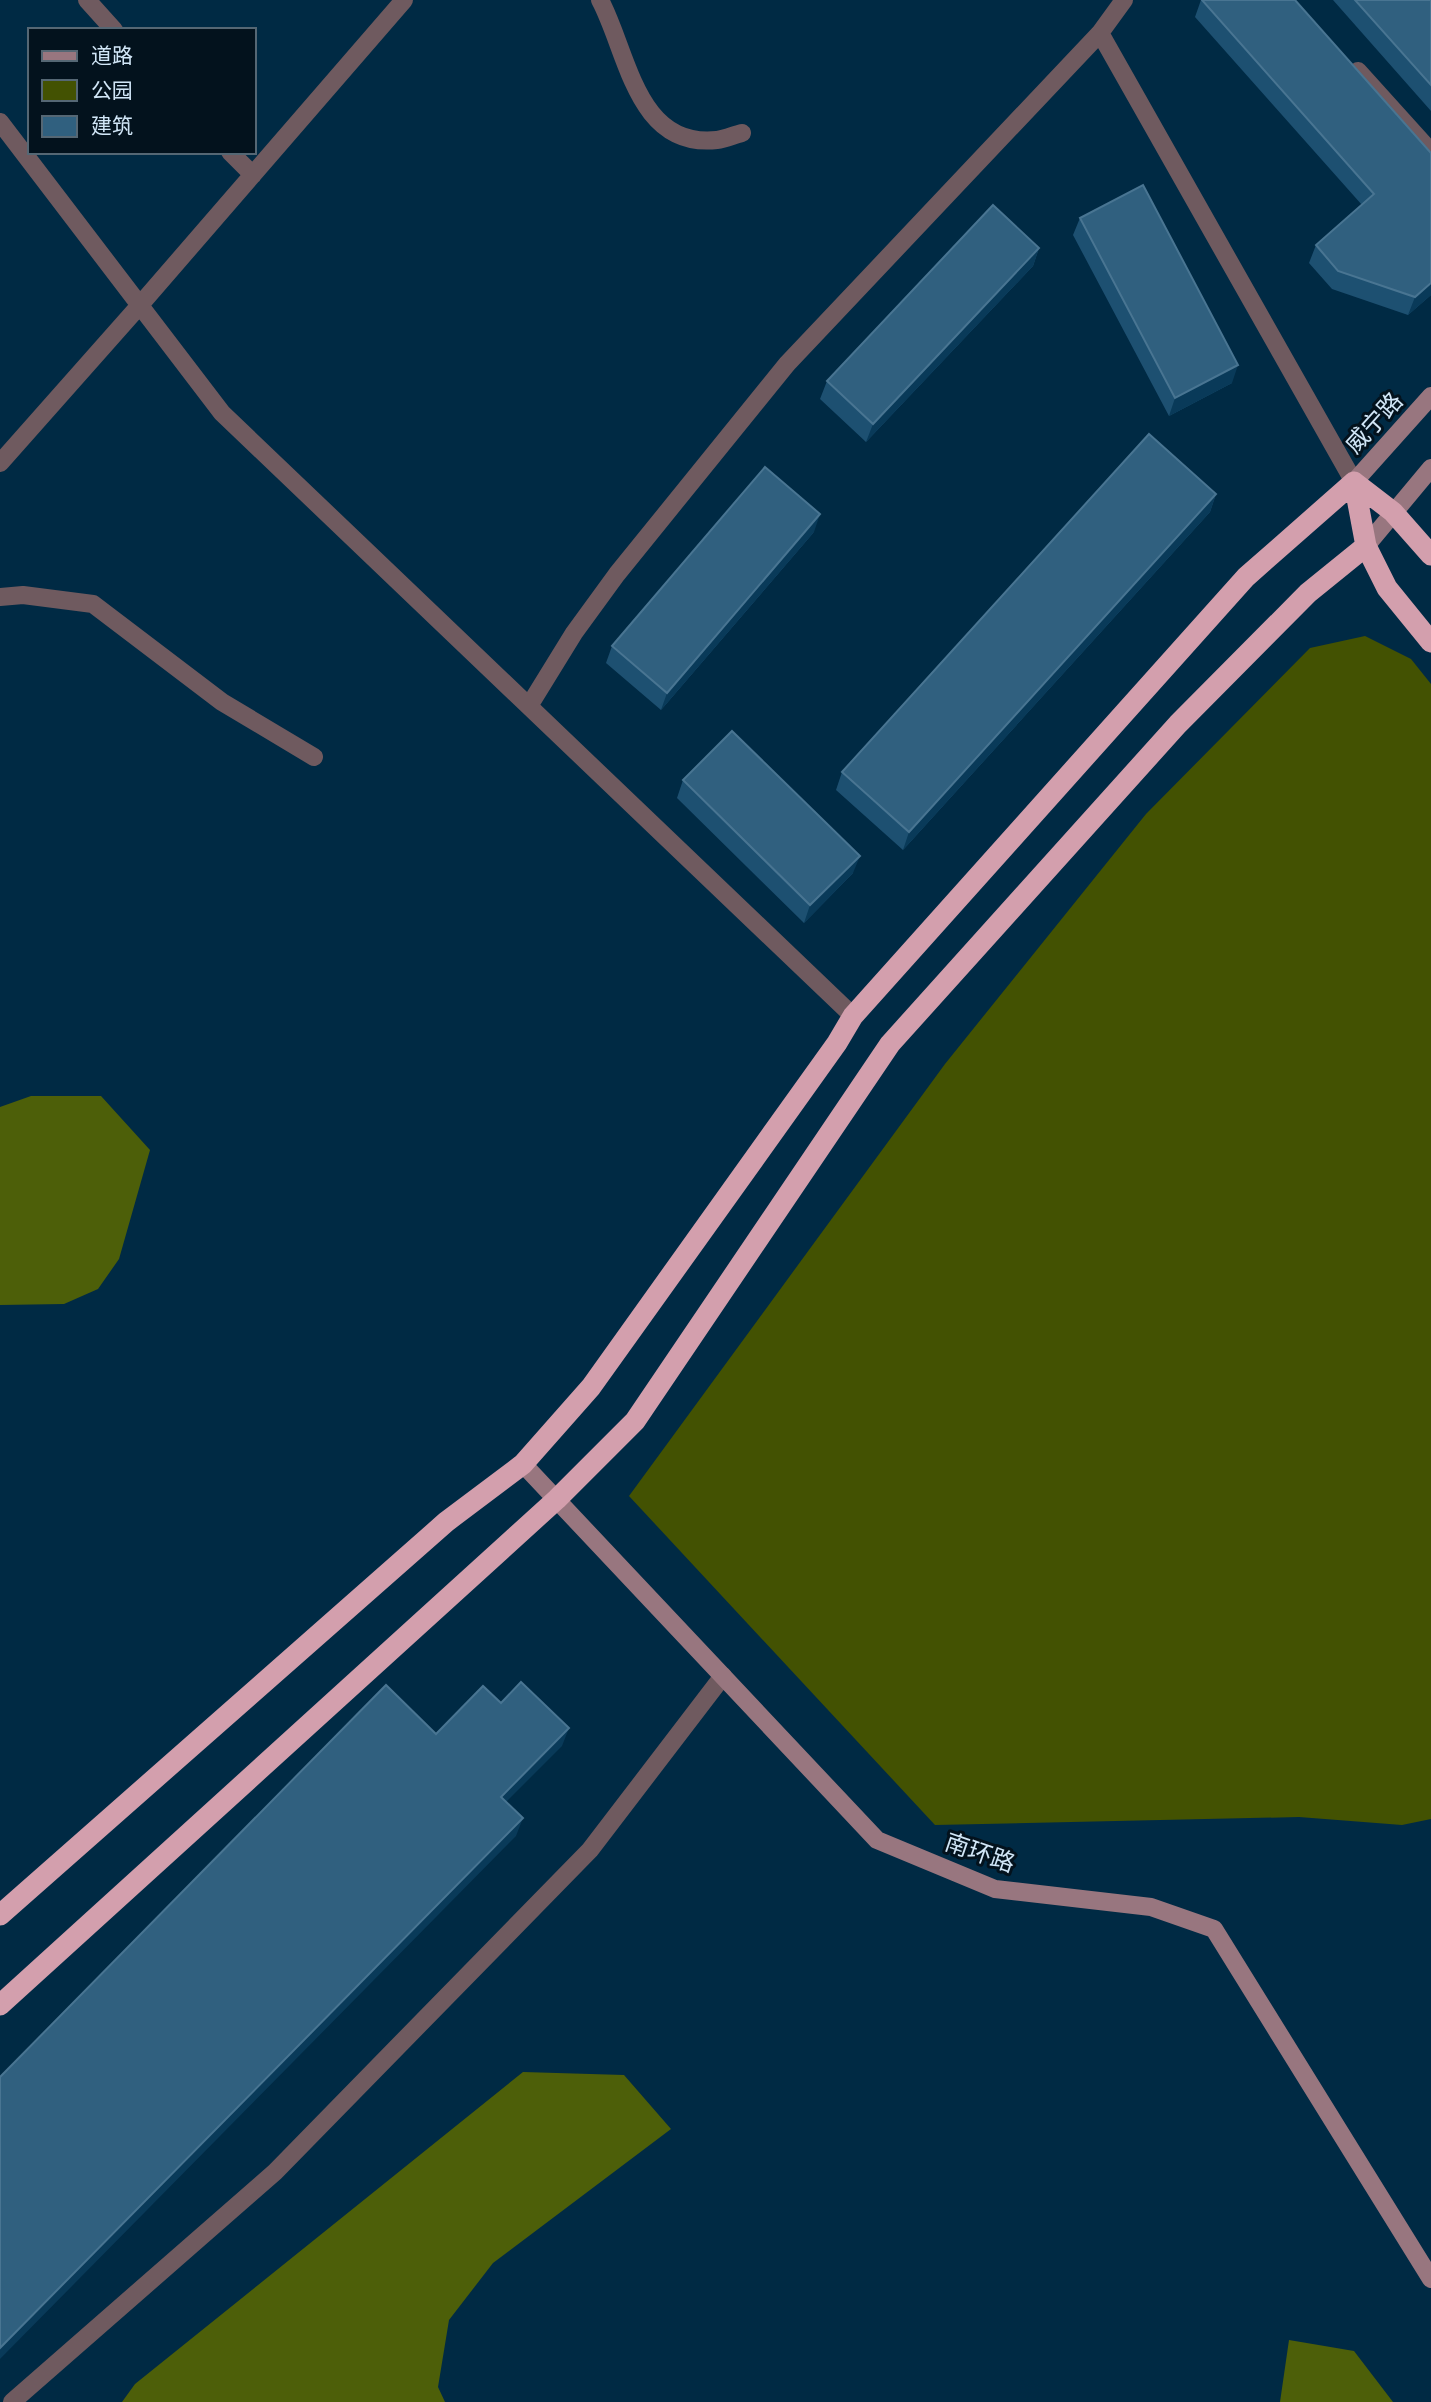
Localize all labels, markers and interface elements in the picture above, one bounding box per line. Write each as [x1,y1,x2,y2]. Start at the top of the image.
legend [28,28,256,154]
text: 道路 [91,41,133,69]
text: 公园 [91,76,133,104]
text: 建筑 [91,111,133,139]
street label: 威宁路 [1337,384,1409,460]
street label: 南环路 [941,1824,1020,1879]

